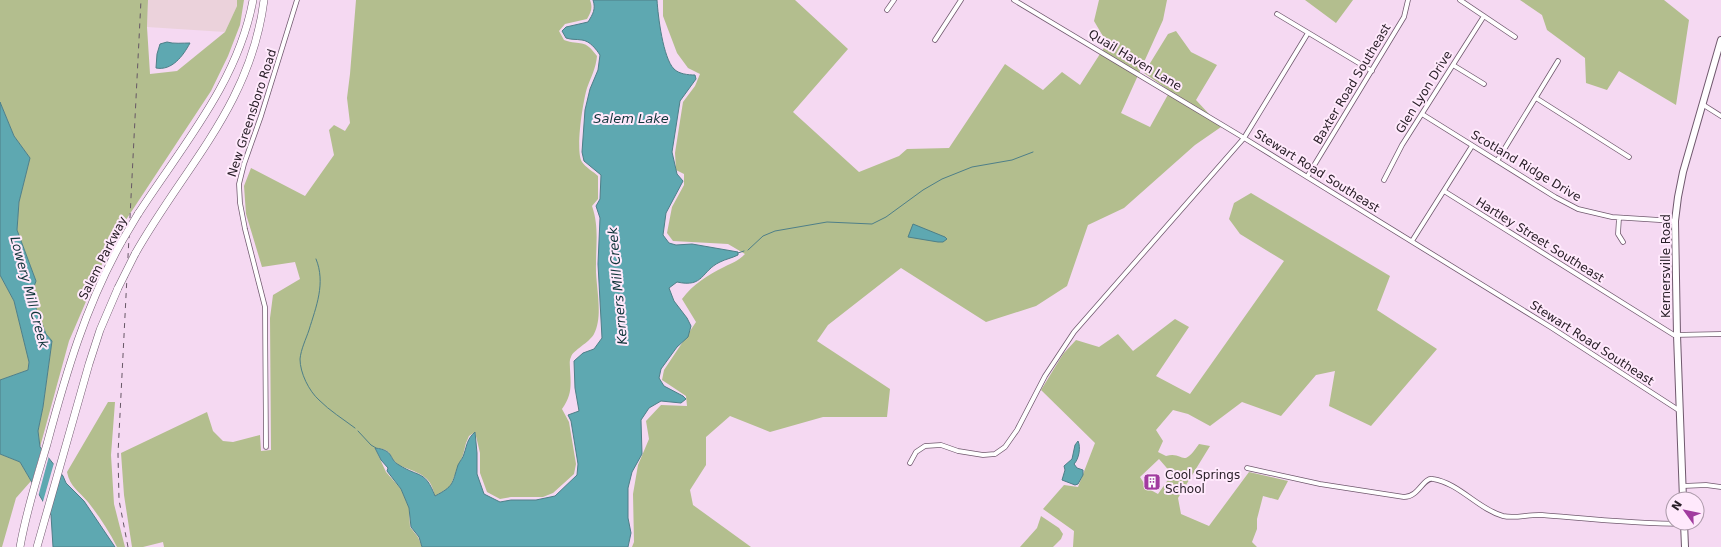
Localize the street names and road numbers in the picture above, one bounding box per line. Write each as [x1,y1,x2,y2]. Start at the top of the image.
street label: Baxter Road Southeast [1310,21,1394,147]
street label: Quail Haven Lane [1086,27,1184,93]
street label: New Greensboro Road [225,47,279,179]
street label: Glen Lyon Drive [1393,48,1455,136]
street label: Stewart Road Southeast [1252,127,1382,215]
street label: Scotland Ridge Drive [1468,128,1584,204]
street label: Hartley Street Southeast [1473,195,1607,285]
street label: Salem Parkway [76,214,130,302]
street label: Kernersville Road [1659,214,1673,318]
street label: Stewart Road Southeast [1527,298,1657,388]

